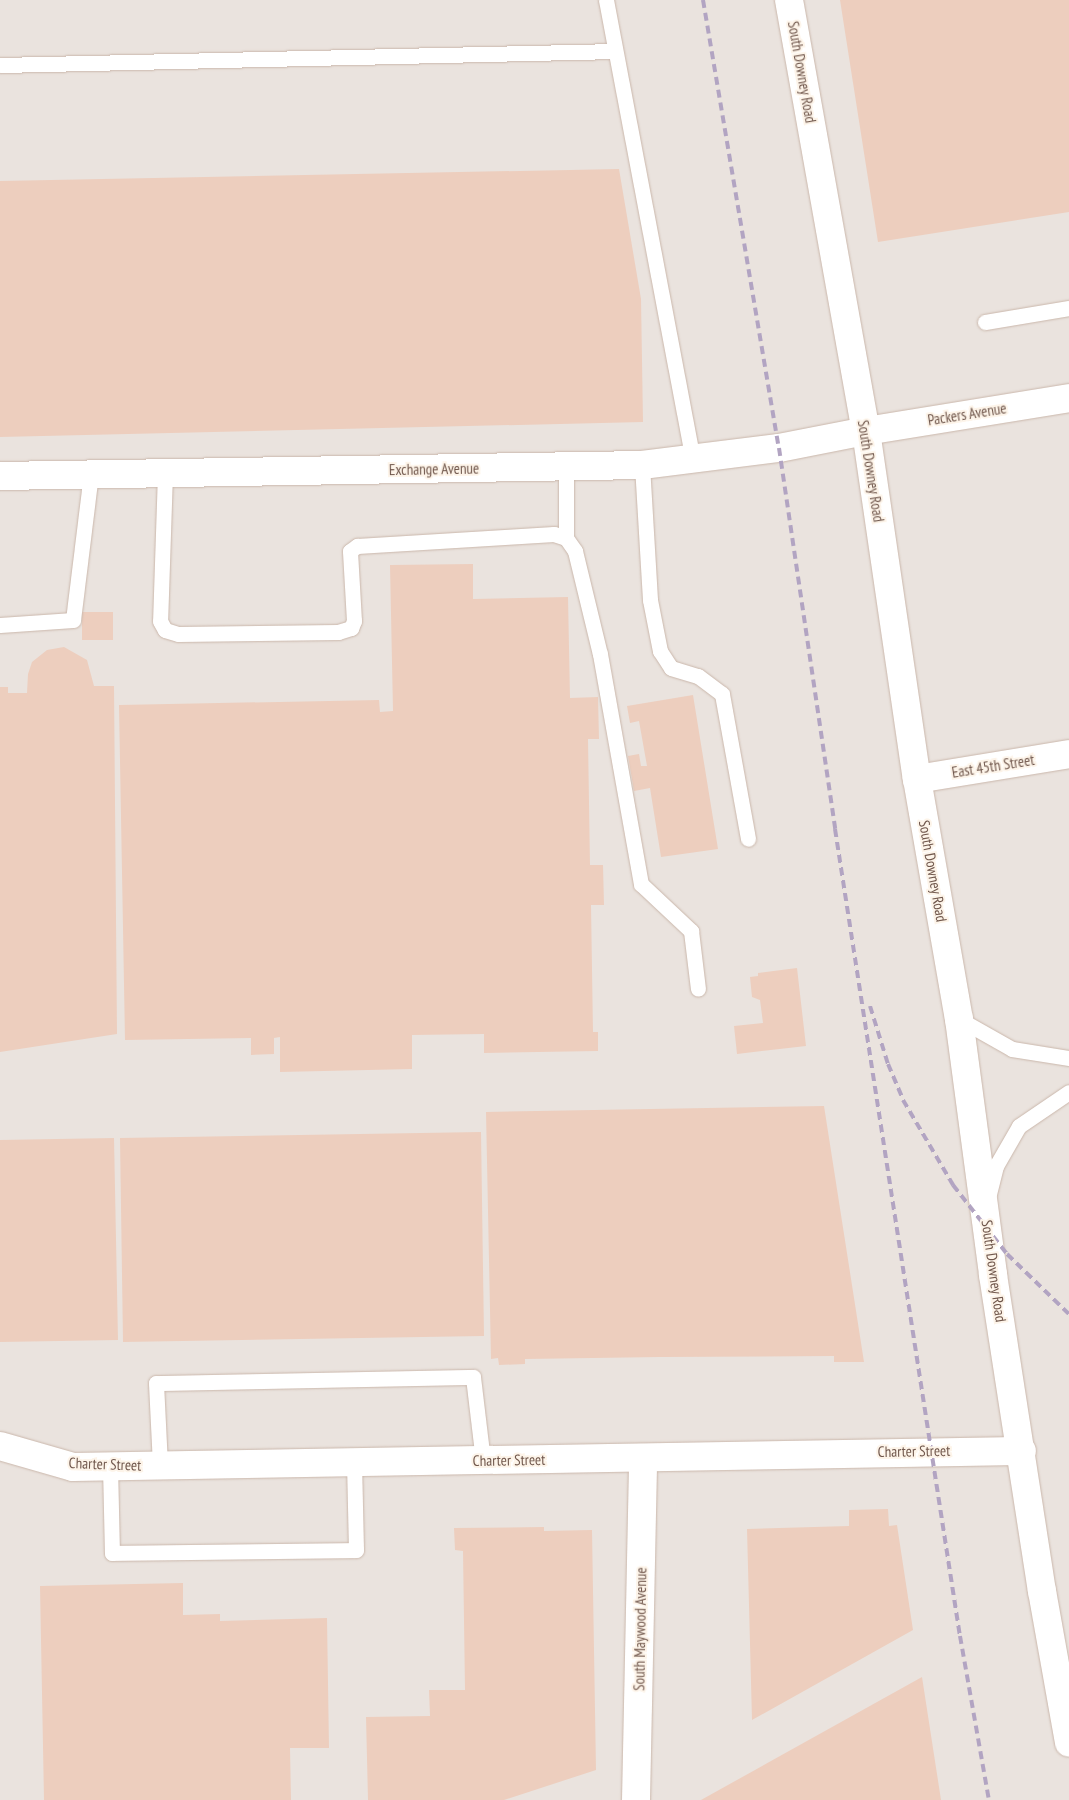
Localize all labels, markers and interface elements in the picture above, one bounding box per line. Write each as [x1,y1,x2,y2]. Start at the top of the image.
street label: South Downey Road [784,20,820,124]
street label: Packers Avenue [926,399,1008,429]
street label: South Downey Road [854,419,888,523]
street label: Exchange Avenue [389,459,479,479]
street label: East 45th Street [950,751,1036,781]
street label: South Downey Road [915,819,951,923]
street label: South Downey Road [978,1219,1010,1323]
street label: Charter Street [878,1441,950,1461]
street label: Charter Street [473,1450,545,1470]
street label: Charter Street [68,1454,142,1474]
street label: South Maywood Avenue [630,1567,650,1691]

